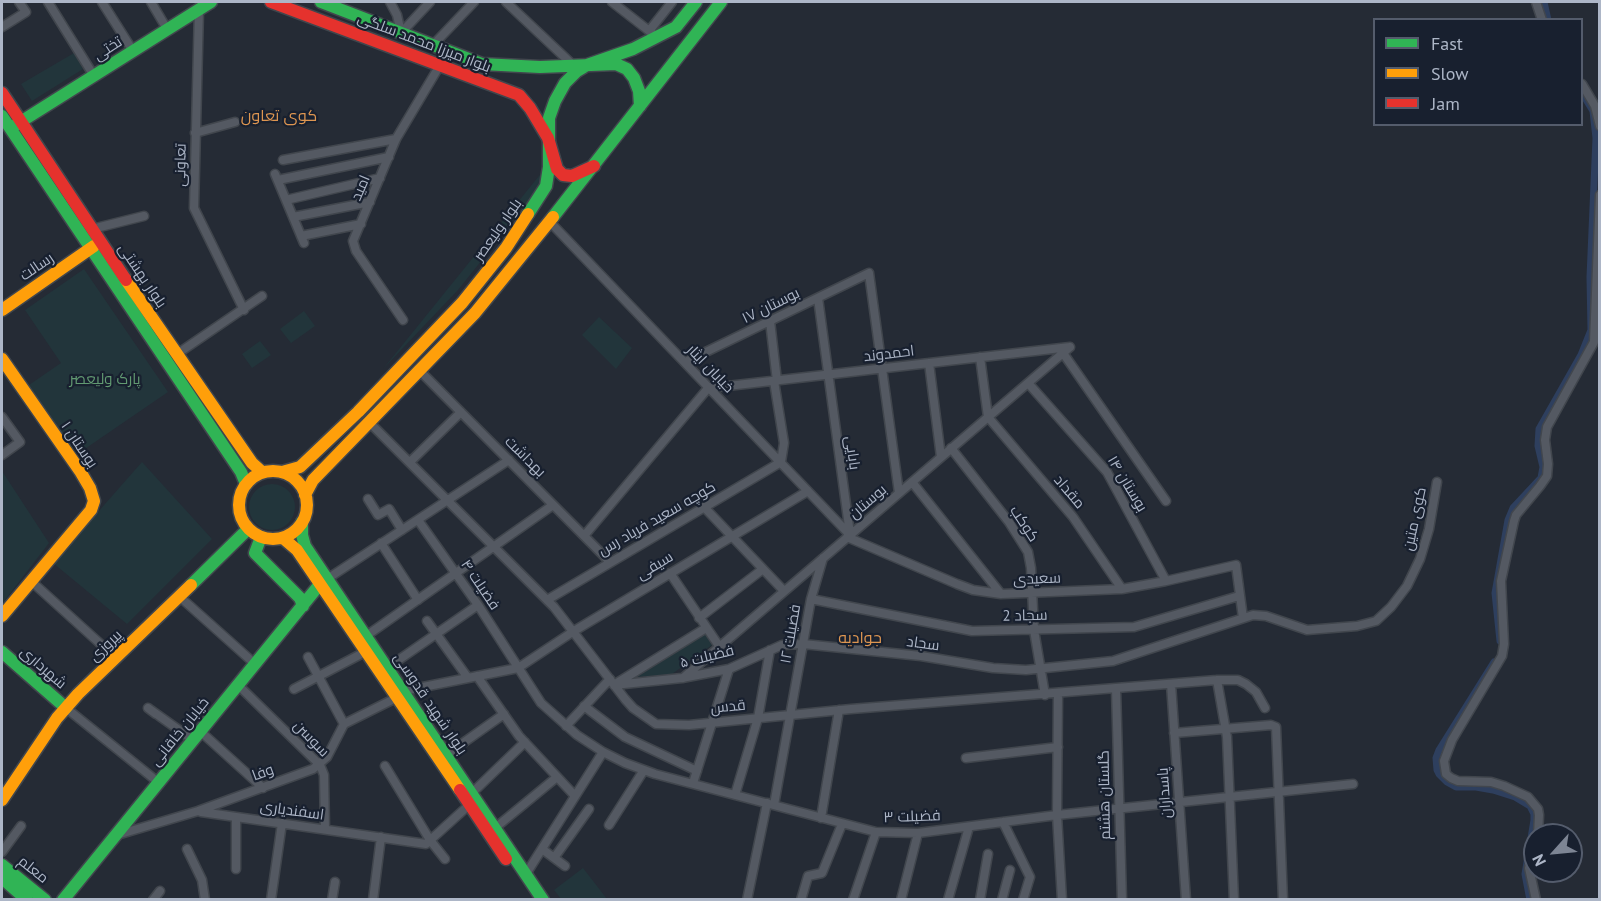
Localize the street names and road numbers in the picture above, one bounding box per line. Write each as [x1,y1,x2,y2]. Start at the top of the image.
street label: بلوار میرزا محمد سلگی [355,9,493,77]
street label: تختی [90,33,126,65]
street label: تعاونی [172,143,190,187]
street label: امید [348,172,374,204]
street label: بلوار ولیعصر [470,195,526,265]
street label: بلوار بهشتی [114,240,170,312]
street label: رسالت [17,249,57,285]
street label: بوستان ۱۷ [739,284,803,328]
street label: خیابان ایثار [683,341,737,397]
street label: احمدوند [863,342,915,366]
street label: بوستان ۱ [57,418,101,472]
street label: بهداشت [501,433,549,481]
street label: بابایی [841,435,863,471]
street label: بوستان ۱۴ [1103,453,1151,515]
street label: مقداد [1050,471,1088,513]
street label: کوچه سعید فریاد رس [595,478,719,560]
street label: بوستان [845,481,891,523]
street label: کوی متین [1399,486,1431,552]
street label: کوکب [1006,502,1042,546]
street label: سیفی [633,548,677,584]
street label: فضیلت ۴ [457,556,503,614]
street label: سعیدی [1013,569,1061,589]
street label: فضیلت ۱۲ [777,603,805,665]
street label: سجاد 2 [1002,607,1048,625]
street label: پیروزی [86,626,126,666]
street label: سجاد [905,633,941,655]
street label: فضیلت ۵ [678,642,736,672]
street label: شهرداری [16,643,70,693]
street label: بلوار شهید قدوسی [389,650,471,758]
street label: خیابان خاقانی [147,694,213,770]
street label: قدس [710,696,746,718]
street label: سوسن [289,717,333,761]
street label: گلستان هشتم [1095,750,1115,840]
street label: وفا [250,761,276,785]
street label: پاسداران [1154,767,1176,819]
street label: اسفندیاری [259,798,325,824]
street label: فضیلت ۳ [883,807,941,827]
street label: معلم [14,852,52,888]

